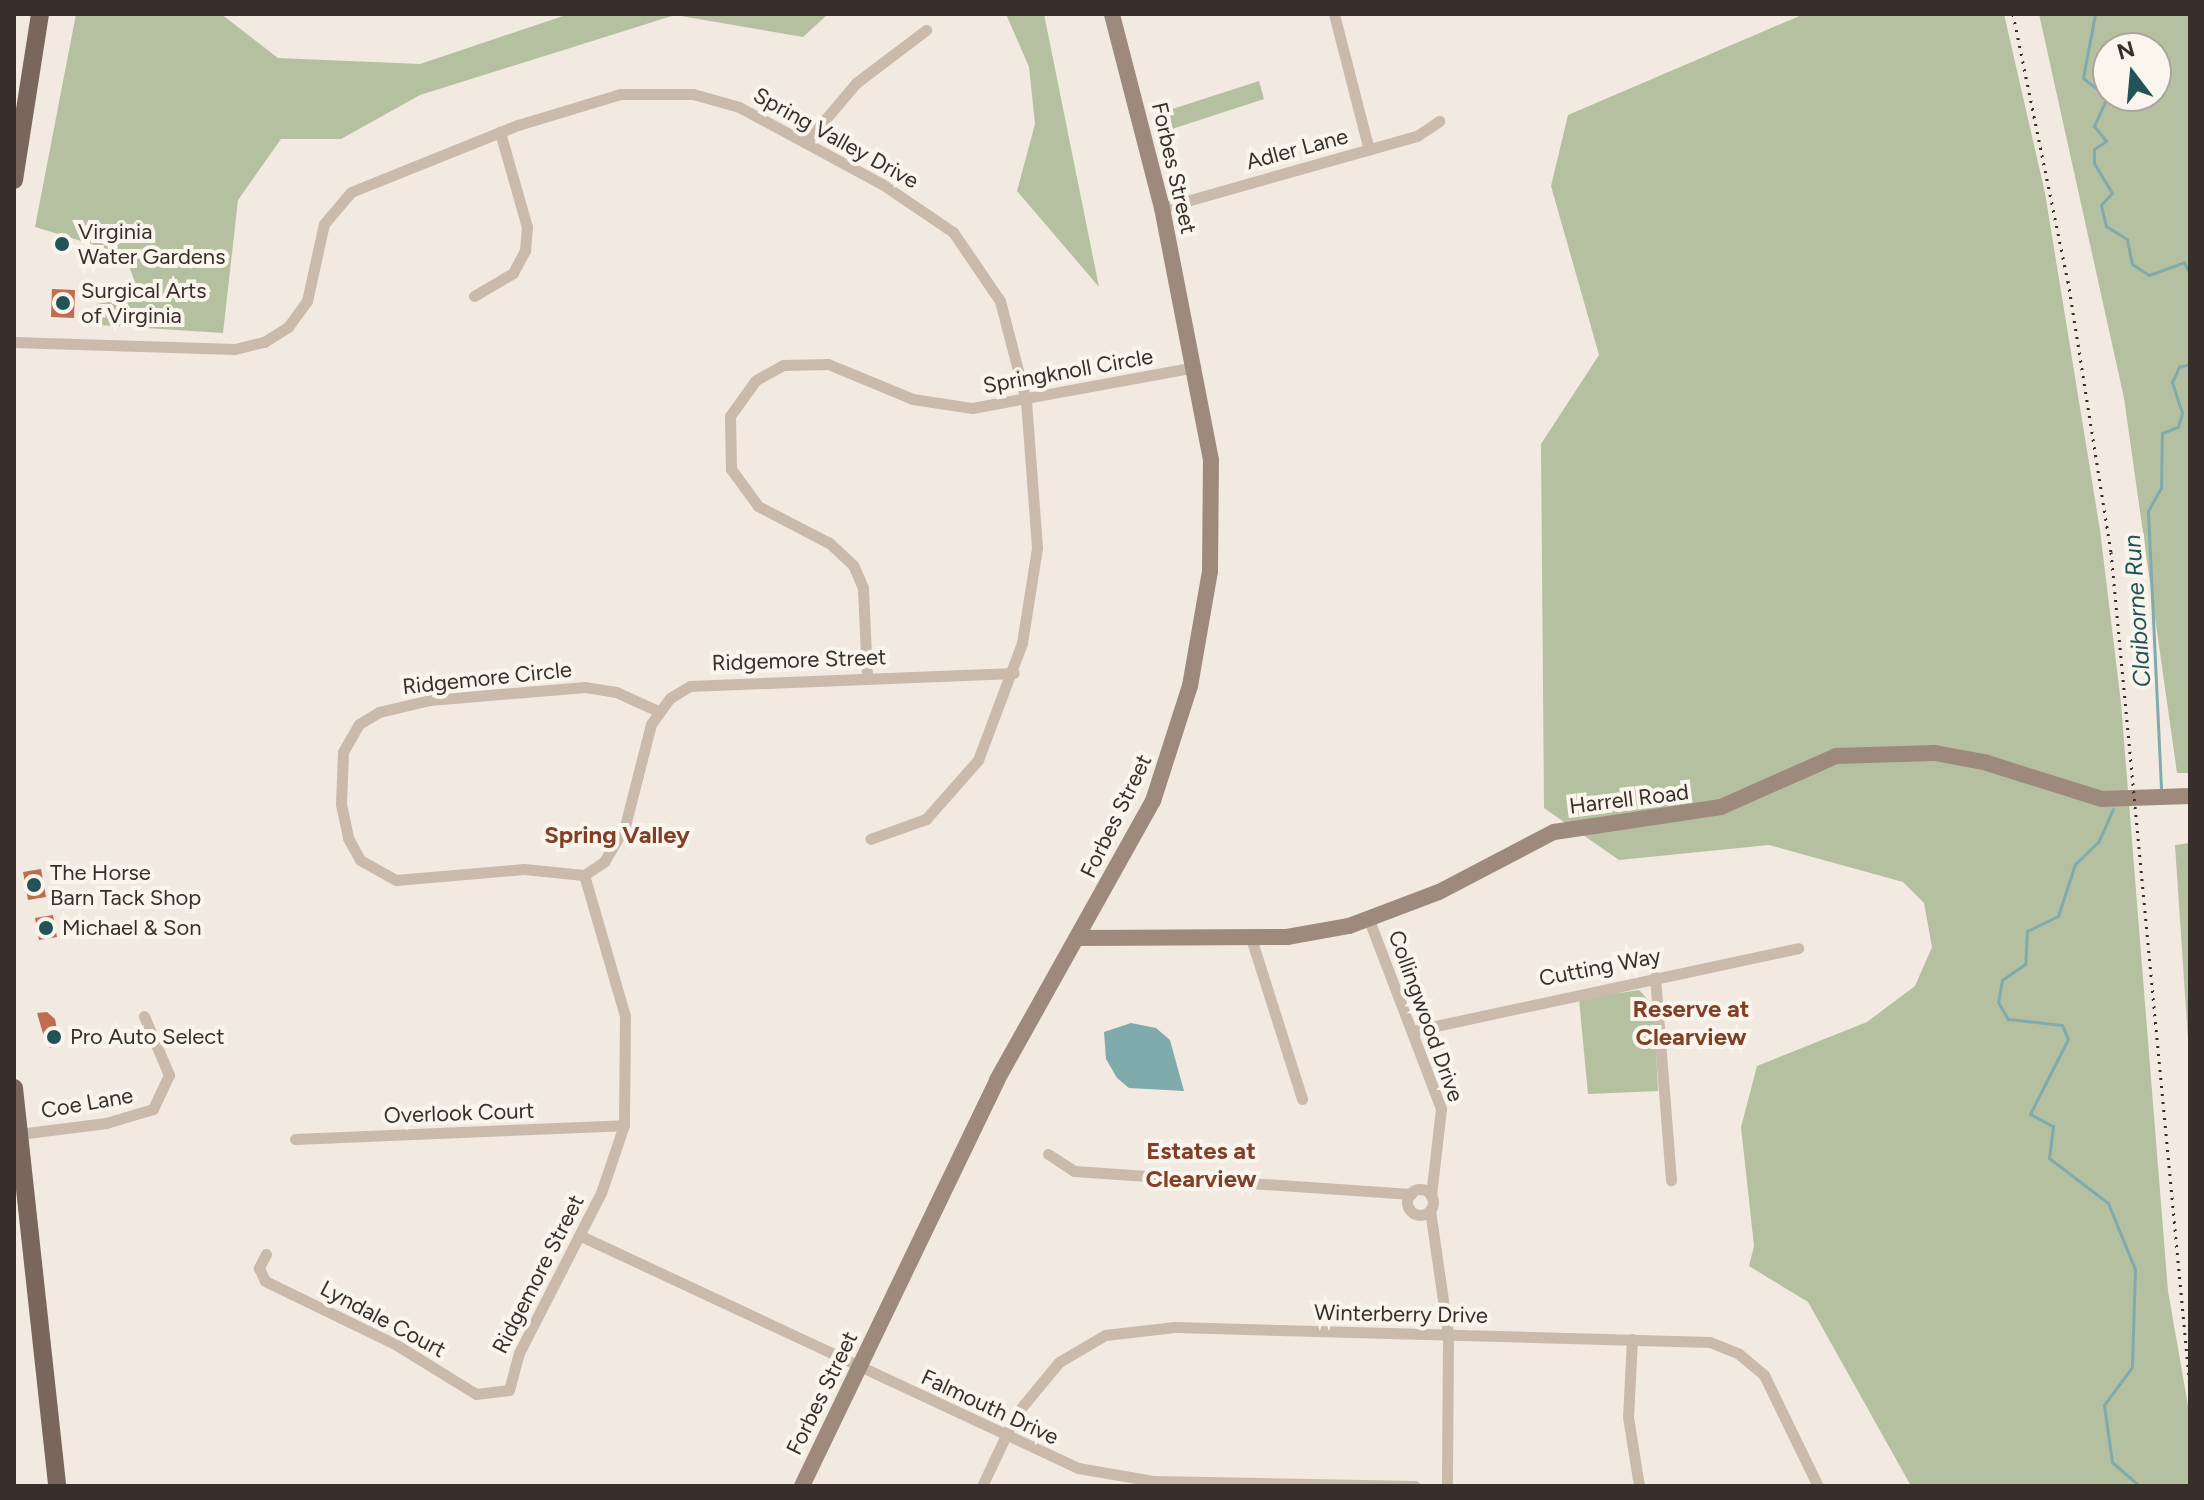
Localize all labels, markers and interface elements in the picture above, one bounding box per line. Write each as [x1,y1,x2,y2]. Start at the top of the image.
north arrow [2092,32,2172,112]
text: N [2114,35,2138,66]
street label: Spring Valley Drive [749,82,923,194]
street label: Forbes Street [1146,100,1202,236]
street label: Adler Lane [1243,123,1351,175]
place label: Virginia Water Gardens [78,218,225,270]
marker: Virginia Water Gardens [53,235,71,253]
place label: Surgical Arts of Virginia [81,277,207,328]
marker: Surgical Arts of Virginia [52,292,74,314]
street label: Springknoll Circle [981,343,1155,399]
water label: Claiborne Run [2117,534,2157,688]
street label: Ridgemore Street [711,644,887,676]
street label: Ridgemore Circle [401,656,573,700]
street label: Forbes Street [1075,750,1157,882]
street label: Harrell Road [1568,779,1690,819]
district label: Spring Valley [544,821,690,849]
place label: The Horse Barn Tack Shop [50,859,201,910]
marker: The Horse Barn Tack Shop [25,876,43,894]
place label: Michael & Son [62,915,202,941]
marker: Michael & Son [37,919,55,937]
street label: Collingwood Drive [1383,927,1469,1105]
street label: Cutting Way [1537,942,1663,992]
district label: Reserve at Clearview [1633,995,1749,1051]
place label: Pro Auto Select [70,1024,224,1050]
marker: Pro Auto Select [45,1028,63,1046]
street label: Coe Lane [39,1082,135,1124]
street label: Overlook Court [383,1097,535,1129]
district label: Estates at Clearview [1146,1137,1256,1193]
street label: Ridgemore Street [487,1190,589,1358]
street label: Lyndale Court [316,1275,450,1363]
street label: Winterberry Drive [1314,1299,1488,1329]
street label: Forbes Street [781,1327,863,1459]
street label: Falmouth Drive [917,1364,1063,1450]

